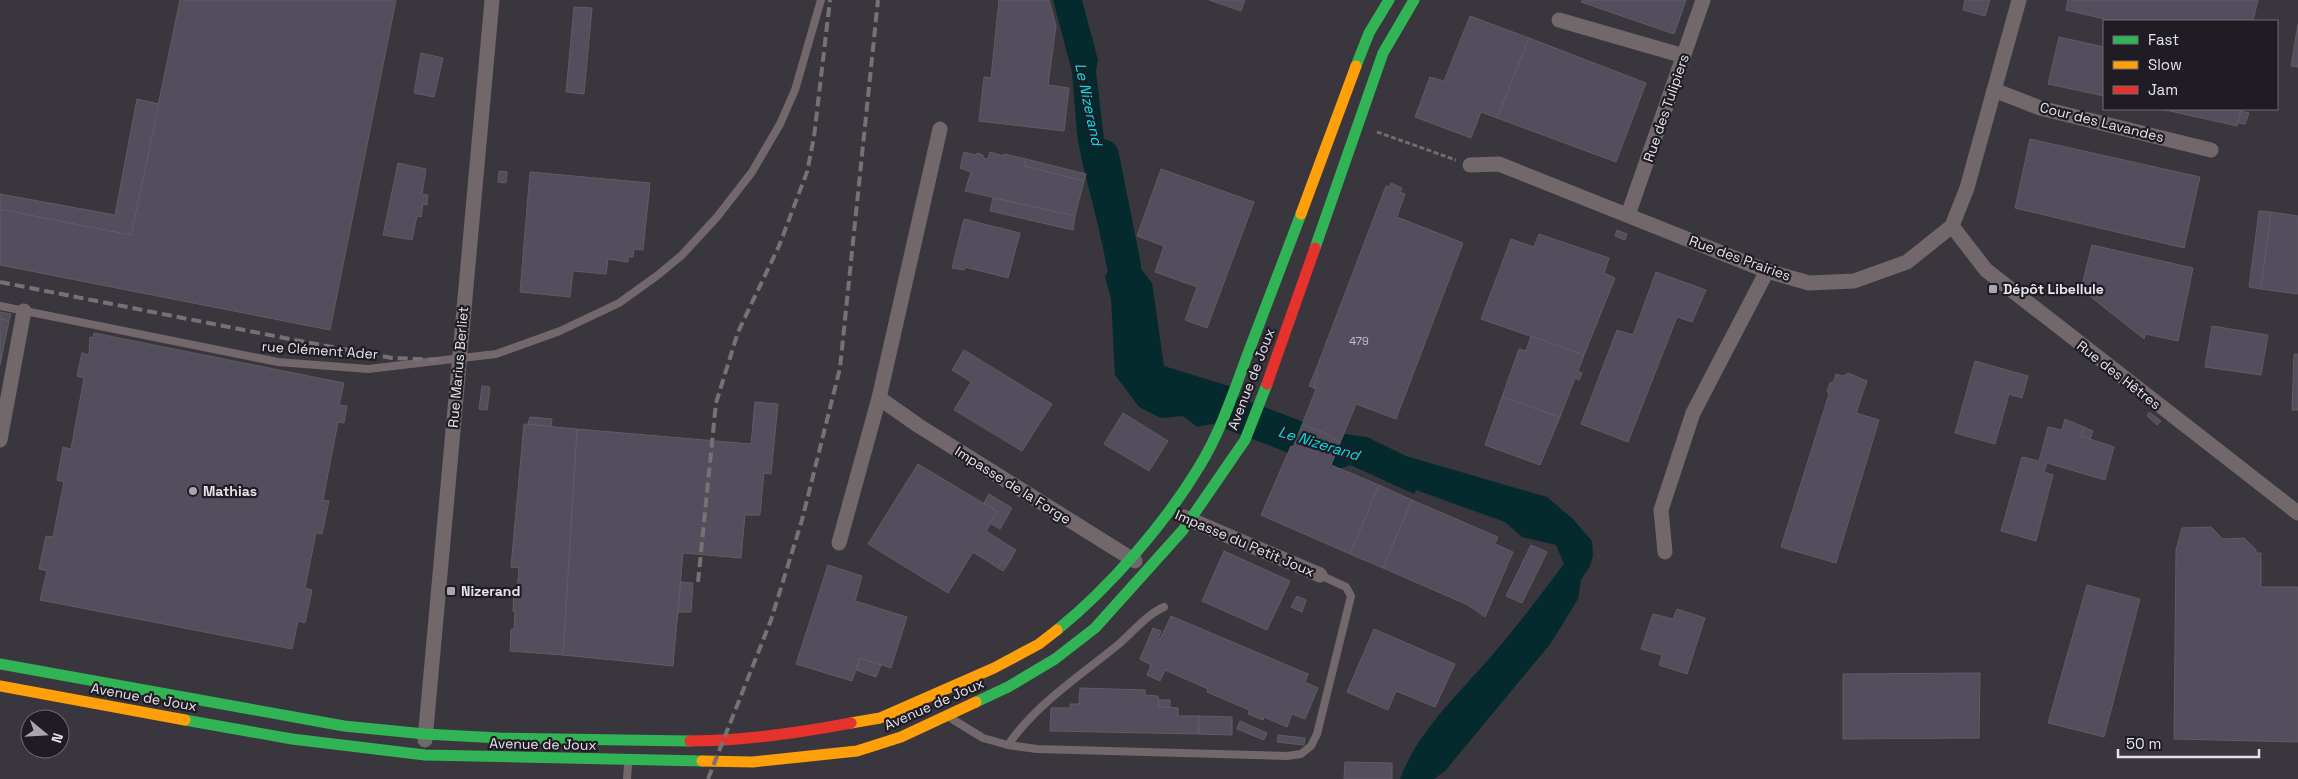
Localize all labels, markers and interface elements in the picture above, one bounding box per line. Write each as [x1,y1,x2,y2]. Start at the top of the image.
legend [2103,20,2278,110]
text: Fast [2148,30,2179,49]
street label: Rue des Tulipiers [1639,52,1693,164]
text: Slow [2148,55,2182,74]
water label: Le Nizerand [1071,61,1107,149]
text: Jam [2148,80,2178,99]
street label: Cour des Lavandes [2038,98,2166,146]
street label: Rue des Prairies [1687,231,1793,285]
place label: Dépôt Libellule [2003,280,2104,298]
marker: Dépôt Libellule [1987,283,1999,295]
street label: Rue Marius Berliet [444,306,472,428]
street label: Avenue de Joux [1223,326,1279,432]
house number: 479 [1349,334,1369,348]
street label: rue Clément Ader [261,337,379,363]
street label: Rue des Hêtres [2073,337,2165,413]
water label: Le Nizerand [1276,422,1364,465]
street label: Impasse de la Forge [952,442,1074,528]
place label: Mathias [203,482,257,500]
marker: Mathias [187,485,199,497]
street label: Impasse du Petit Joux [1173,505,1317,581]
place label: Nizerand [461,582,520,600]
marker: Nizerand [445,585,457,597]
street label: Avenue de Joux [881,674,987,734]
street label: Avenue de Joux [90,679,198,715]
north arrow [20,709,70,759]
scale bar [2118,726,2259,758]
text: N [47,731,67,745]
street label: Avenue de Joux [489,734,597,754]
text: 50 m [2126,734,2161,753]

